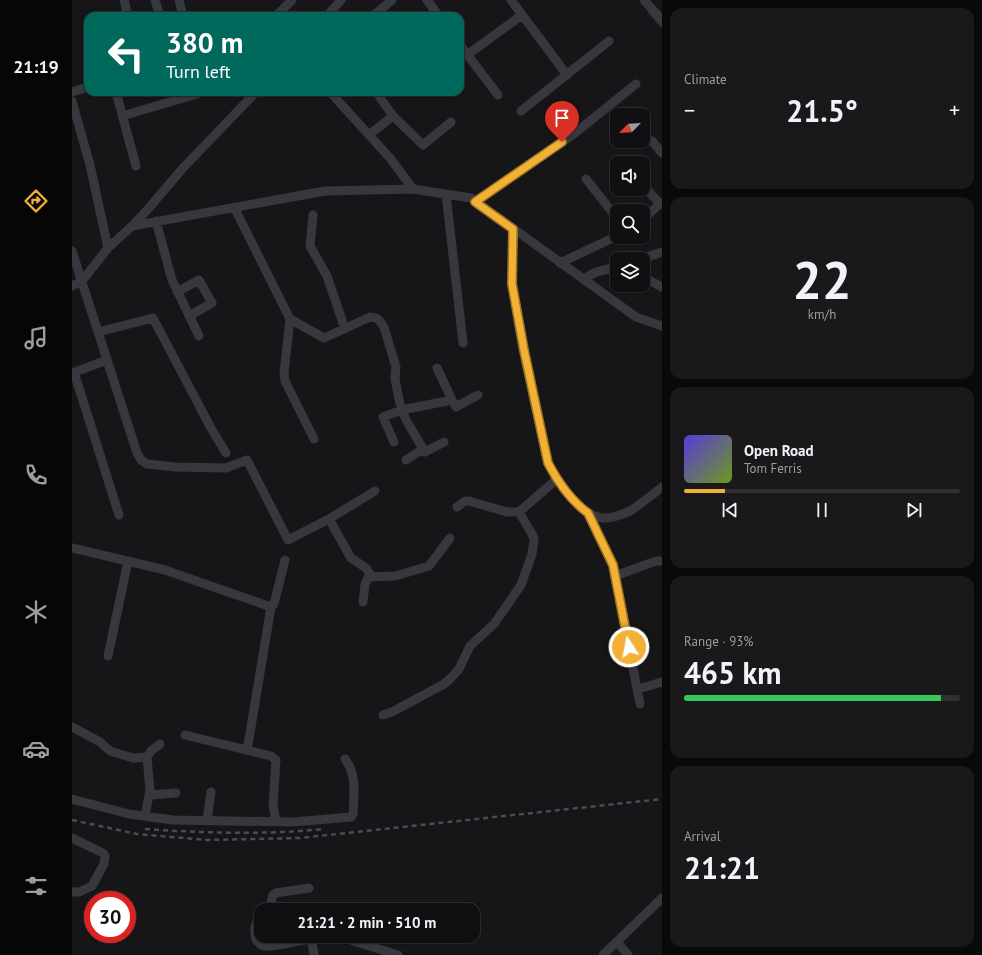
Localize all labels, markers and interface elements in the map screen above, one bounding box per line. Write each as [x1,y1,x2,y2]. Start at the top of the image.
text: 380 m [166,24,243,61]
icon: left [100,28,152,80]
text: 21:19 [13,55,59,78]
text: Turn left [166,60,231,83]
text: Climate [684,71,727,88]
text: 21.5° [786,91,858,130]
text: − [684,96,695,124]
text: + [949,96,960,124]
pin [545,101,579,142]
icon: arrive [551,107,573,129]
north arrow [610,108,650,148]
map controls [610,108,650,292]
button: sound [610,156,650,196]
icon: directions [22,187,50,215]
button: search [610,204,650,244]
text: 22 [793,246,851,313]
button: layers [610,252,650,292]
text: km/h [808,306,836,323]
icon: music [22,324,50,352]
text: Open Road [744,441,814,460]
text: Tom Ferris [744,460,802,477]
icon: phone [22,461,50,489]
icon: previous [719,499,741,521]
icon: pause [811,499,833,521]
icon: next [903,499,925,521]
icon: climate [22,598,50,626]
position arrow [608,626,650,668]
text: Range · 93% [684,633,753,650]
text: 465 km [684,653,782,692]
icon: car [22,735,50,763]
text: Arrival [684,828,720,845]
text: 21:21 [684,848,760,887]
icon: filters [22,872,50,900]
speed limit sign: 30 [84,891,136,943]
text: 21:21 · 2 min · 510 m [298,913,436,932]

